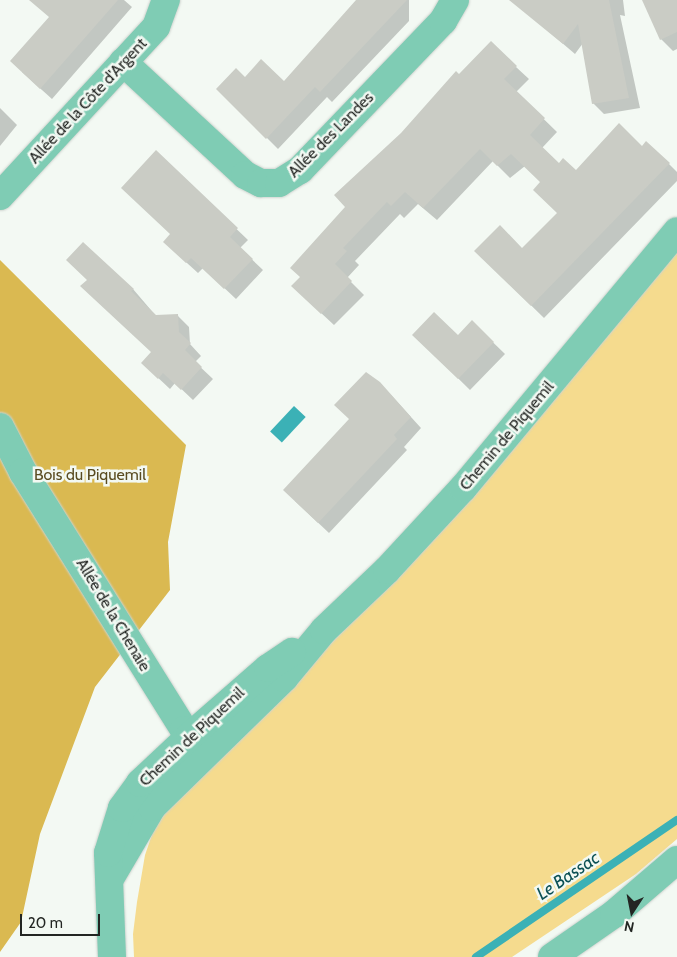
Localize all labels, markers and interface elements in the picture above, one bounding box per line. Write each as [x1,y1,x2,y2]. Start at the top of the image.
street label: Allée de la Côte d'Argent [25,34,151,168]
street label: Allée des Landes [284,88,378,182]
street label: Chemin de Piquemil [456,378,558,494]
park label: Bois du Piquemil [34,465,146,485]
street label: Allée de la Chenaie [72,555,154,675]
street label: Chemin de Piquemil [136,683,248,791]
water label: Le Bassac [533,847,603,905]
north arrow [607,887,657,937]
scale bar [22,904,102,936]
text: 20 m [28,914,63,932]
text: N [623,917,636,937]

